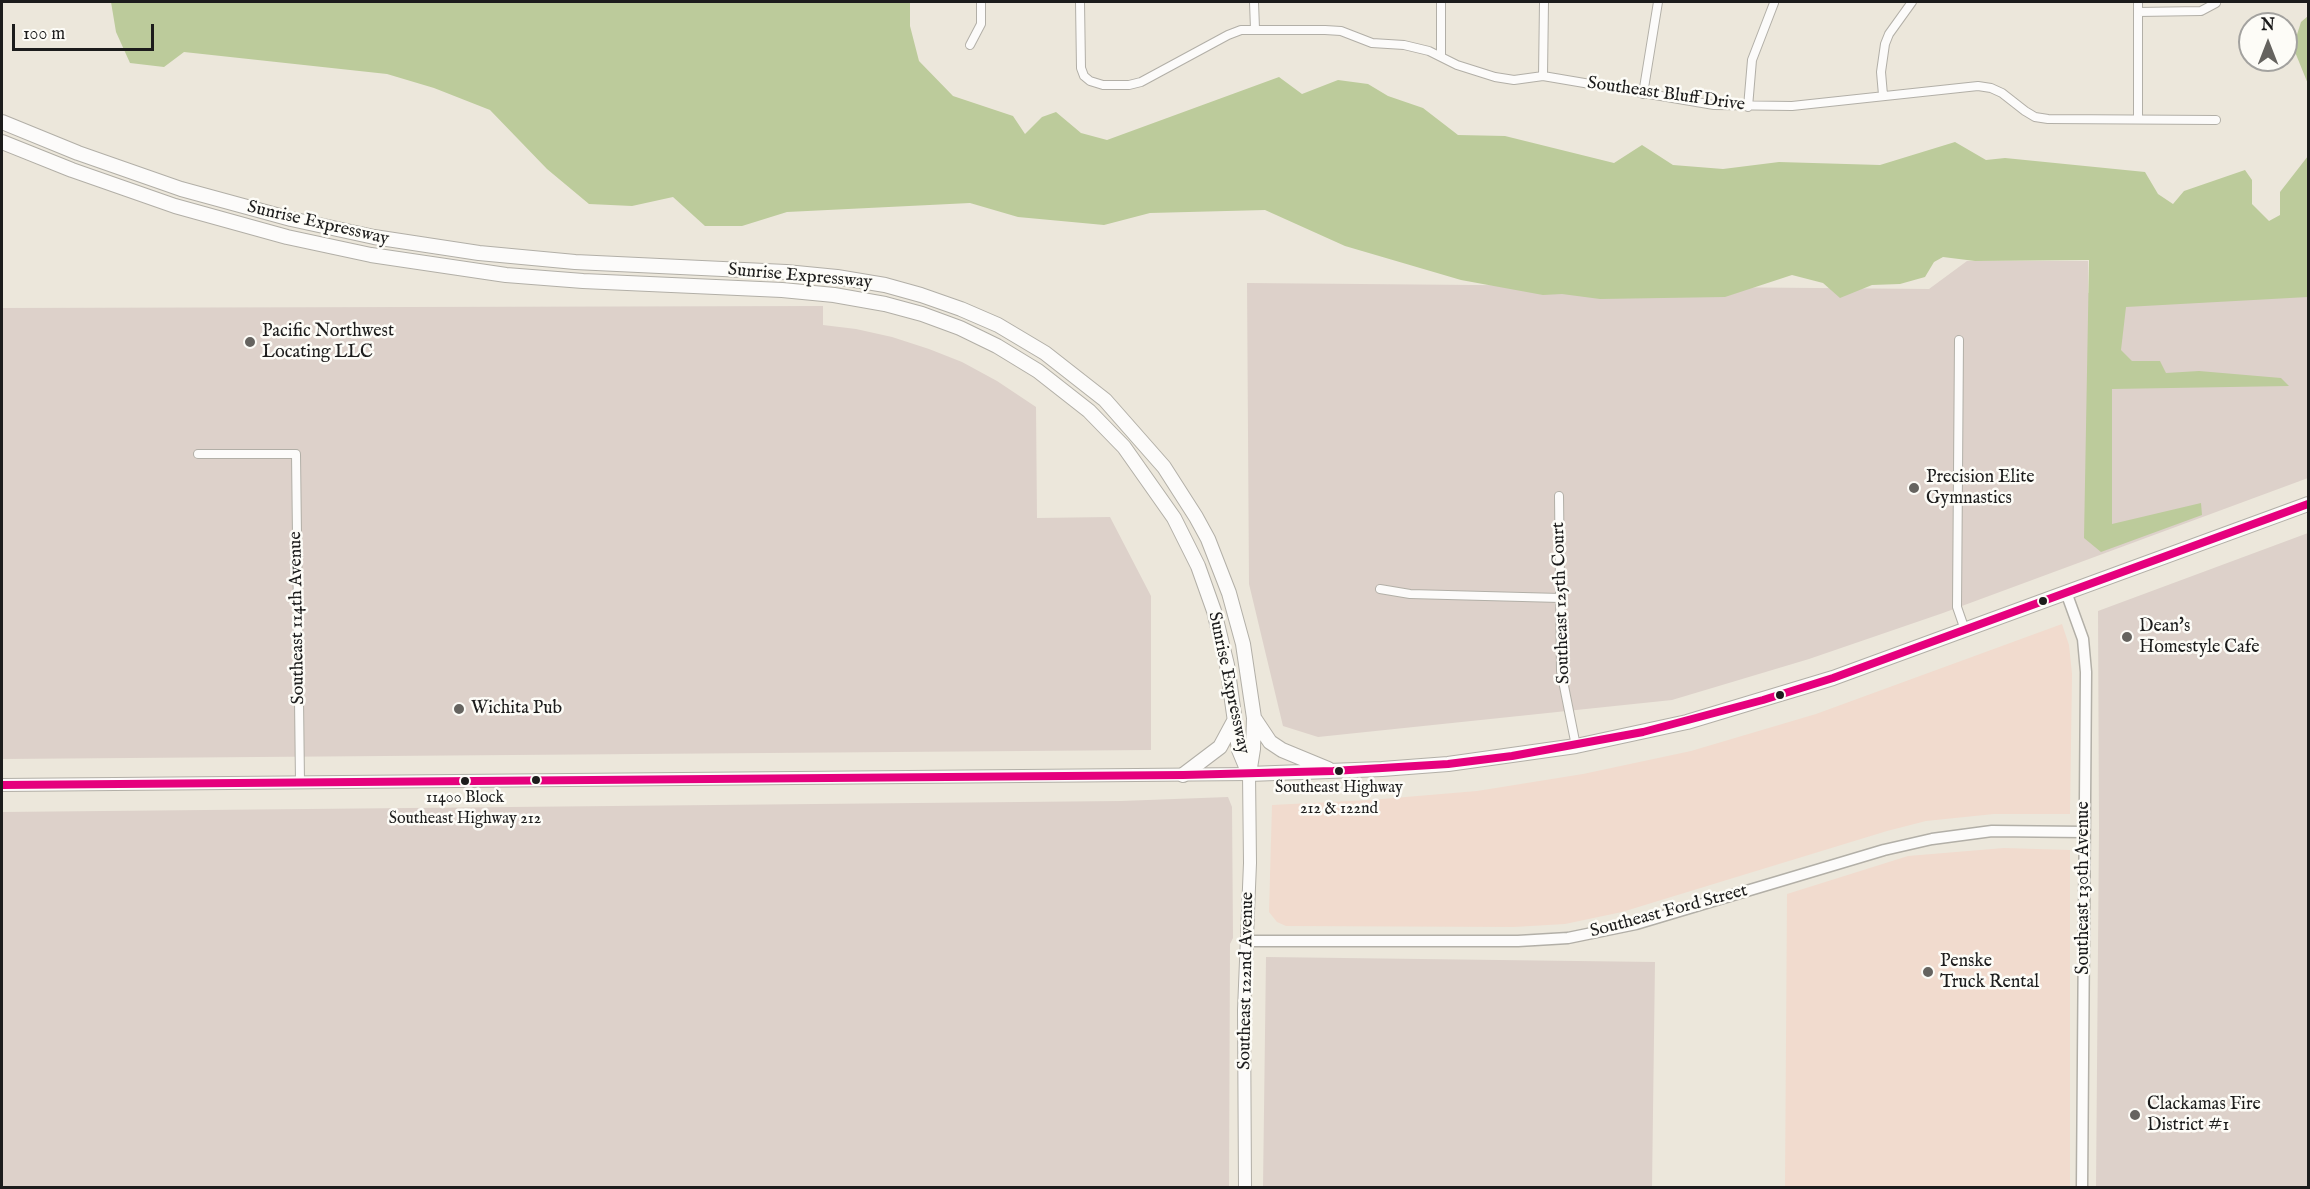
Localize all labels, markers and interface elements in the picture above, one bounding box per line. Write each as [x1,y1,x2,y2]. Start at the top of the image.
scale bar [15,12,158,50]
north arrow [2238,12,2298,72]
text: N [2261,16,2275,36]
text: 100 m [23,23,65,46]
street label: Southeast Bluff Drive [1586,73,1746,117]
street label: Sunrise Expressway [245,197,391,251]
street label: Sunrise Expressway [727,260,873,294]
place label: Pacific Northwest Locating LLC [262,321,394,364]
marker: Pacific Northwest Locating LLC [243,335,257,349]
place label: Precision Elite Gymnastics [1926,467,2035,510]
marker: Precision Elite Gymnastics [1907,481,1921,495]
street label: Southeast 125th Court [1548,522,1576,684]
street label: Southeast 114th Avenue [286,531,310,705]
unlabelled marker [2037,595,2049,607]
street label: Sunrise Expressway [1202,610,1254,756]
place label: Dean's Homestyle Cafe [2139,616,2260,658]
marker: Dean's Homestyle Cafe [2120,630,2134,644]
unlabelled marker [1774,689,1786,701]
place label: Wichita Pub [471,698,562,720]
marker: Wichita Pub [452,702,466,716]
marker: Southeast Highway 212 & 122nd [1333,765,1345,777]
unlabelled marker [530,774,542,786]
marker: 11400 Block Southeast Highway 212 [459,775,471,787]
place label: Southeast Highway 212 & 122nd [1275,779,1403,817]
place label: 11400 Block Southeast Highway 212 [389,789,541,827]
street label: Southeast 130th Avenue [2073,801,2095,975]
street label: Southeast Ford Street [1588,881,1750,943]
street label: Southeast 122nd Avenue [1235,892,1259,1070]
place label: Penske Truck Rental [1940,951,2039,994]
marker: Penske Truck Rental [1921,965,1935,979]
place label: Clackamas Fire District #1 [2147,1094,2261,1136]
marker: Clackamas Fire District #1 [2128,1108,2142,1122]

